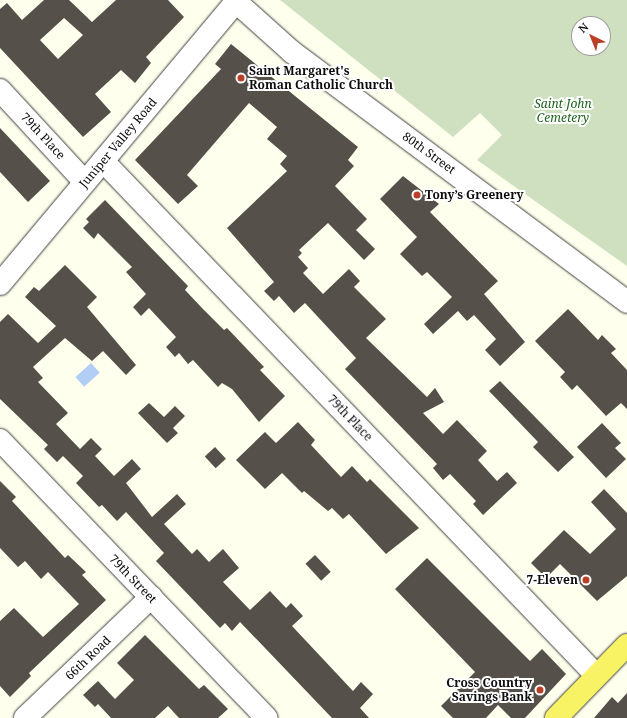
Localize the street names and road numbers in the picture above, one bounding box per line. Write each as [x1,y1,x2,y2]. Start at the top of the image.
street label: Juniper Valley Road [76,95,160,191]
street label: 79th Place [18,110,68,162]
street label: 80th Street [400,129,458,177]
street label: 79th Place [325,392,375,444]
street label: 79th Street [106,552,160,606]
street label: 66th Road [62,633,114,683]

